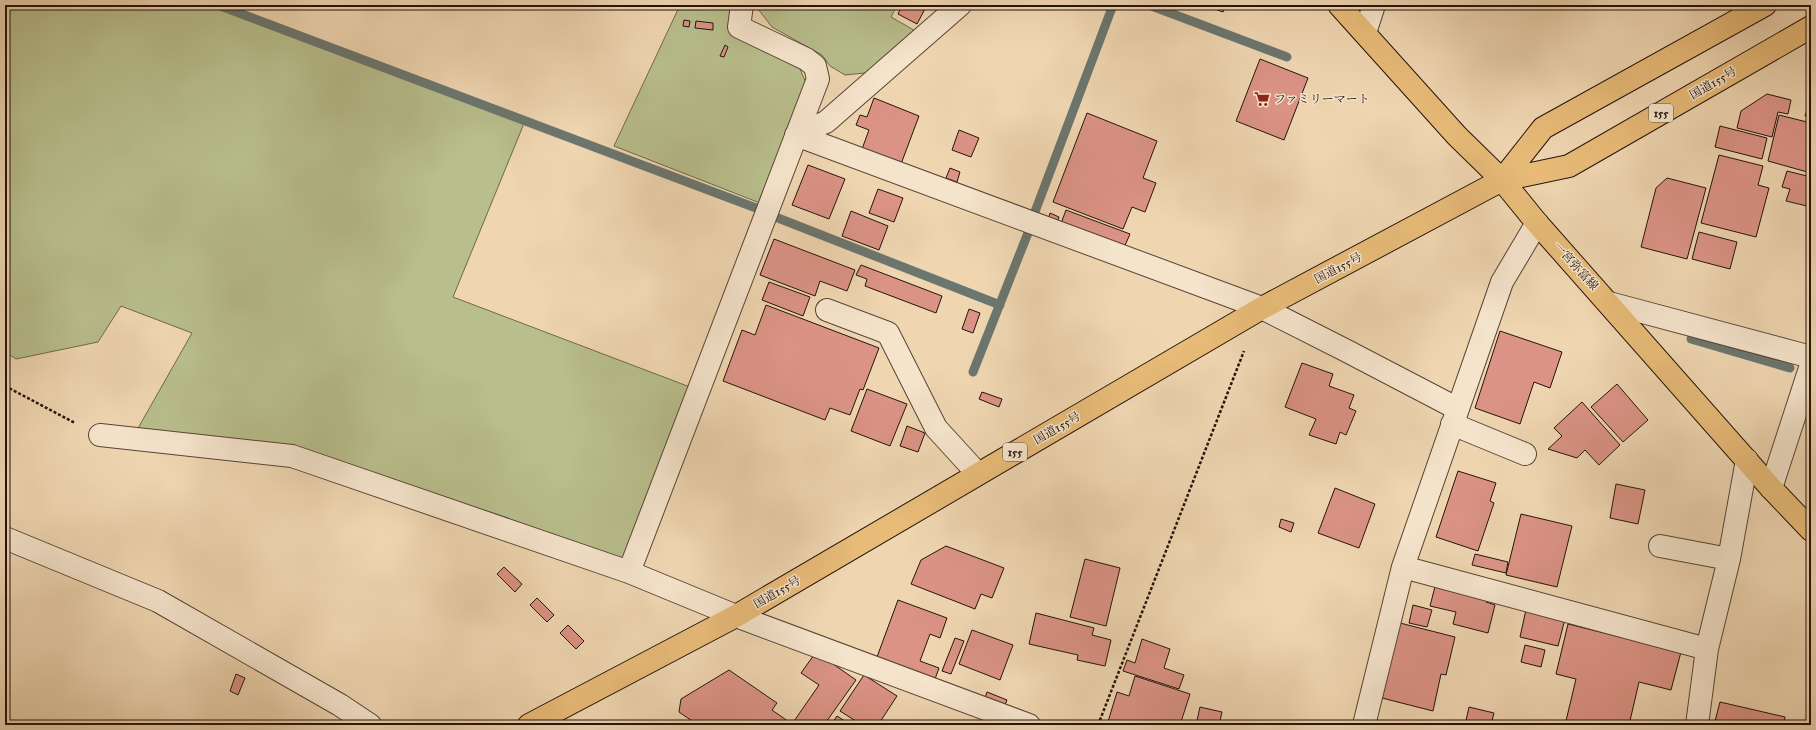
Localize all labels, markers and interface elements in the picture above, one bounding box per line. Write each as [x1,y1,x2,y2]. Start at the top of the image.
street label: 国道155号 [1687,64,1739,102]
supermarket icon: ファミリーマート [1253,90,1271,108]
place label: ファミリーマート [1274,92,1370,106]
road number: 155 [1649,104,1673,122]
street label: 一宮弥富線 [1551,239,1601,293]
street label: 国道155号 [1312,250,1364,286]
street label: 国道155号 [1031,409,1083,447]
road number: 155 [1003,443,1027,461]
street label: 国道155号 [751,573,803,611]

